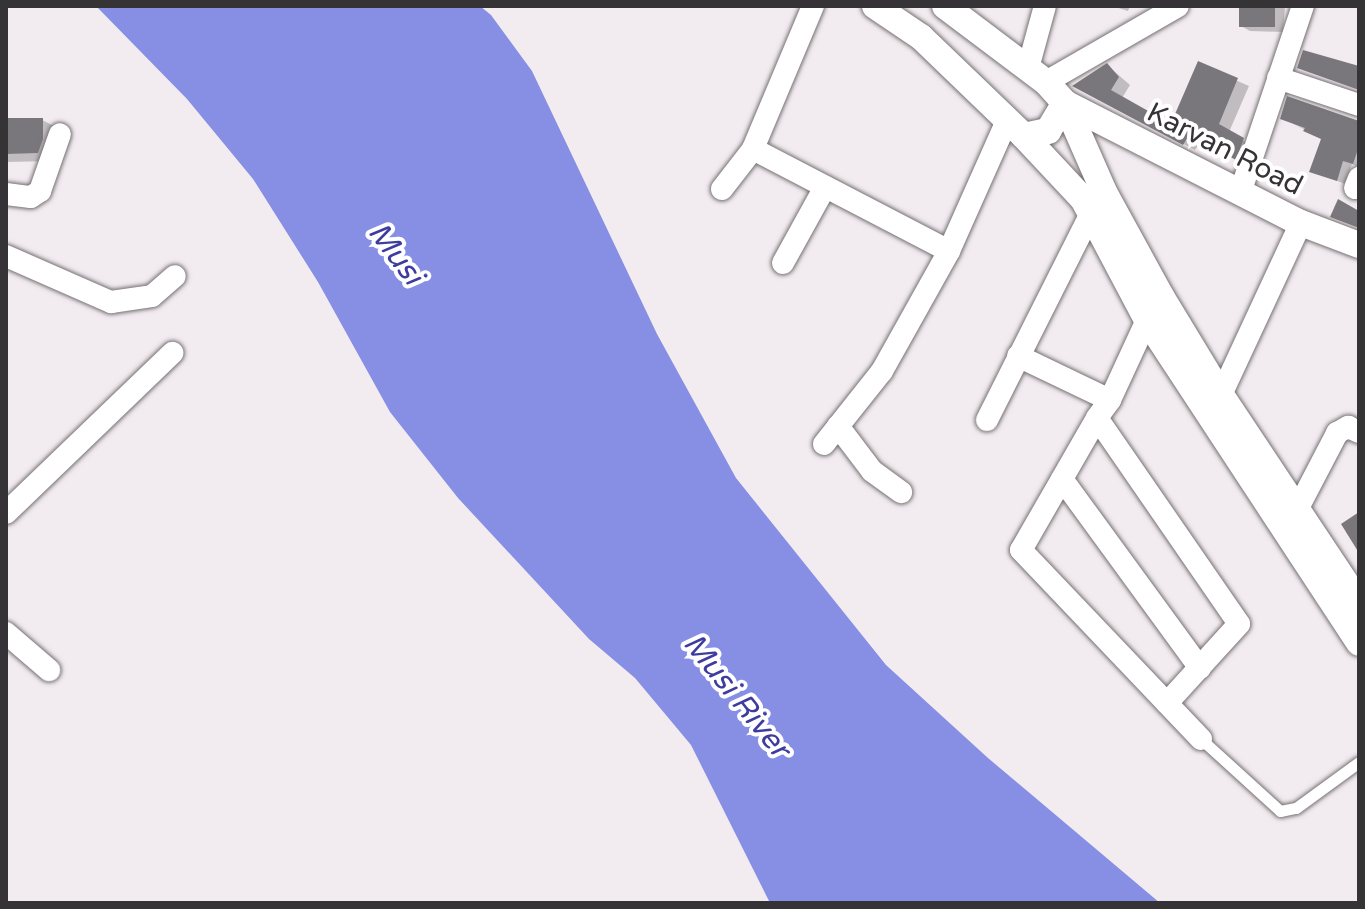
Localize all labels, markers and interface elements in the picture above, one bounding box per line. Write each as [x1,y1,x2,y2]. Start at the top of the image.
street label: Karvan Road [1141,95,1309,203]
water label: Musi [360,216,430,292]
water label: Musi River [675,627,797,765]

